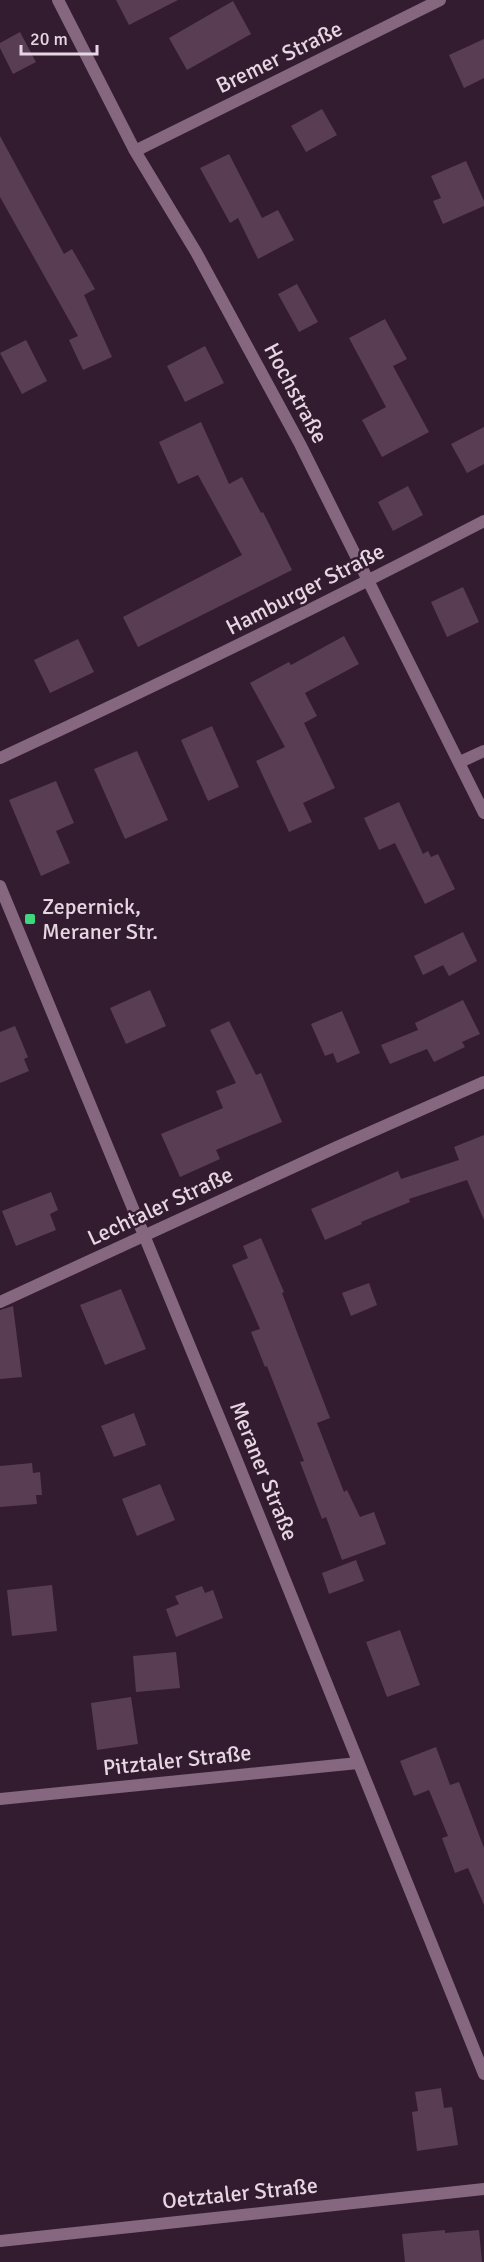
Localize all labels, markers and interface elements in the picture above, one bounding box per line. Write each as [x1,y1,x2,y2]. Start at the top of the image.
street label: Bremer Straße [212,15,346,99]
scale bar [21,18,98,56]
text: 20 m [30,28,68,50]
street label: Hochstraße [258,338,334,448]
street label: Hamburger Straße [221,537,389,641]
place label: Zepernick, Meraner Str. [42,893,158,945]
marker: Zepernick, Meraner Str. [23,912,37,926]
street label: Lechtaler Straße [83,1161,237,1251]
street label: Meraner Straße [224,1397,304,1545]
street label: Pitztaler Straße [101,1739,253,1781]
street label: Oetztaler Straße [161,2171,319,2215]

